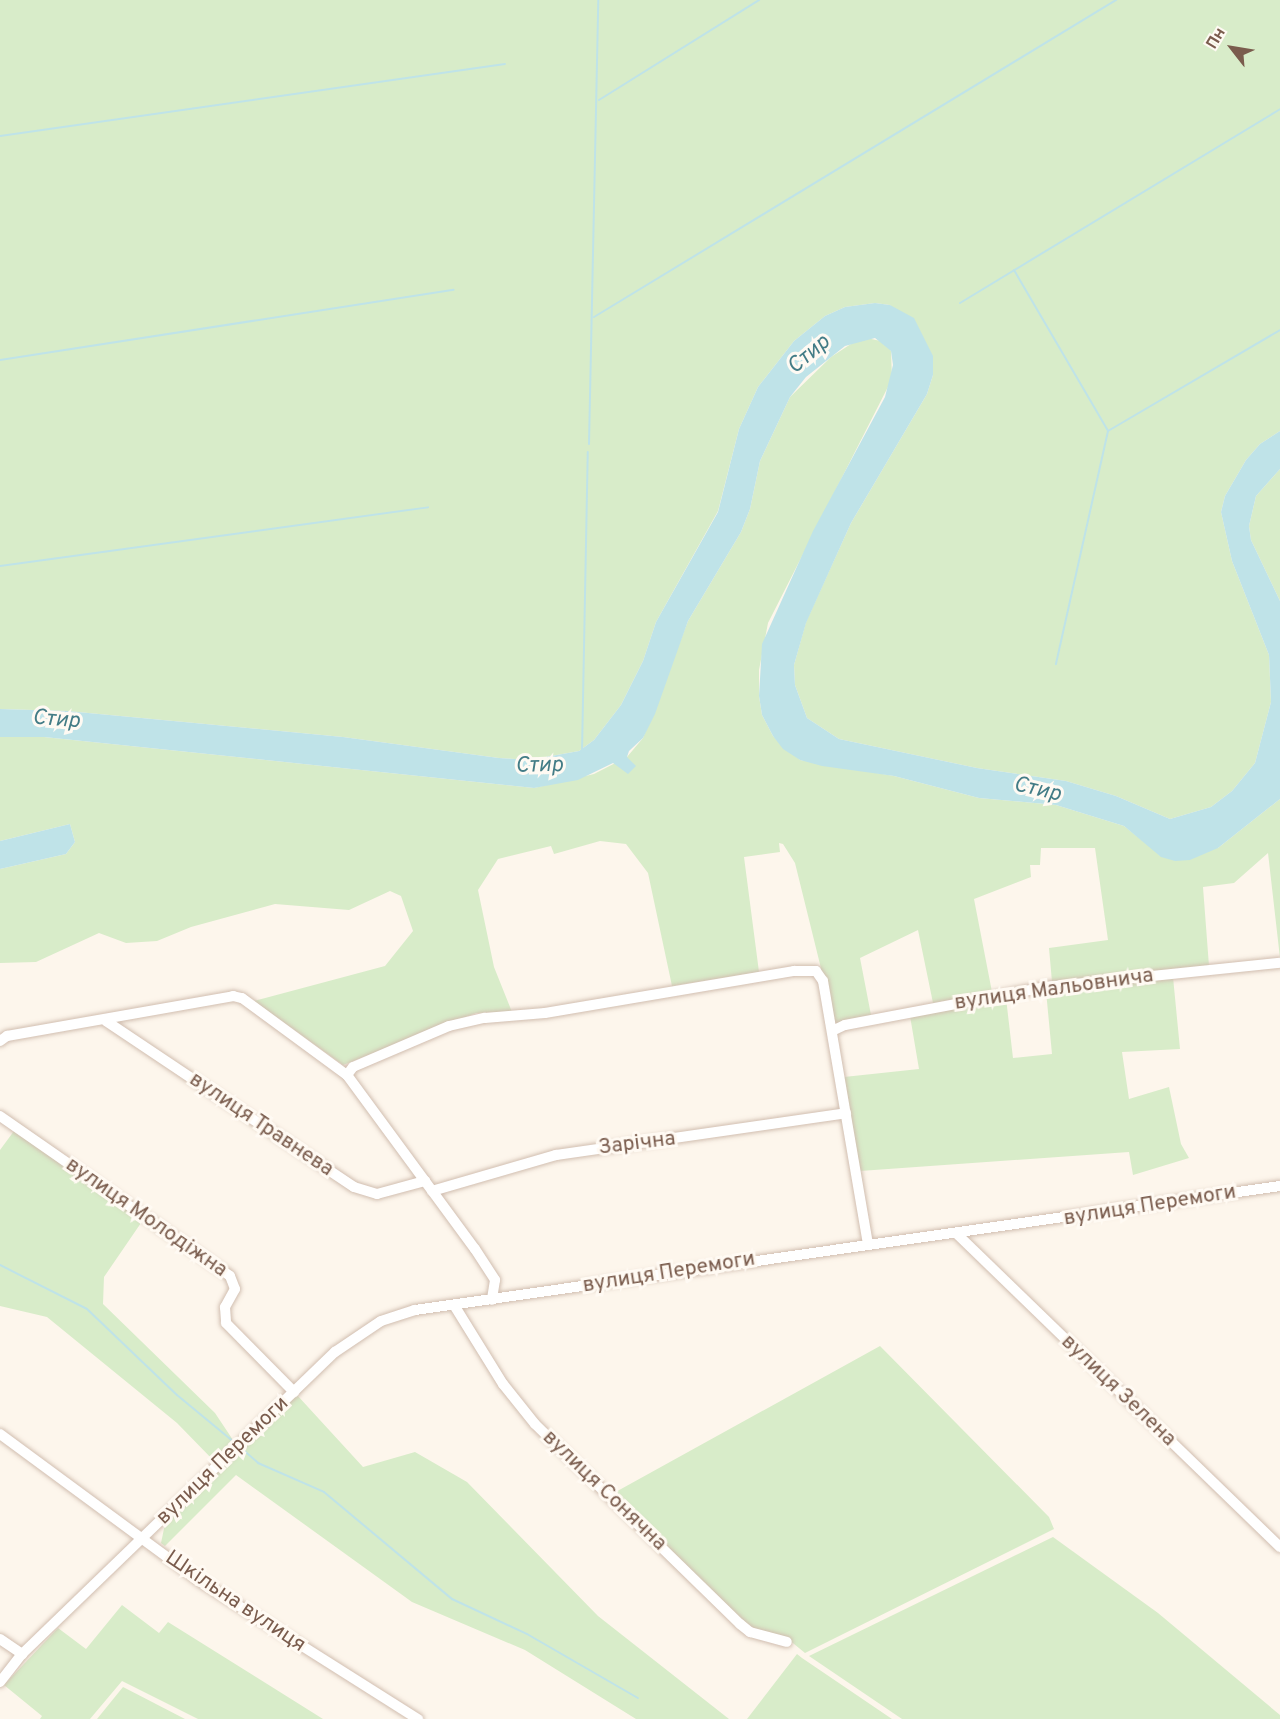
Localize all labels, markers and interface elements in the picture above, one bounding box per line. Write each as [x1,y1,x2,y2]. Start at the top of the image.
north arrow [1202,18,1262,78]
text: Пн [1202,24,1231,53]
water label: Стир [782,330,836,380]
water label: Стир [31,705,81,735]
water label: Стир [515,752,563,780]
water label: Стир [1011,772,1063,808]
street label: вулиця Мальовнича [953,964,1155,1016]
street label: вулиця Травнева [184,1067,338,1183]
street label: Зарічна [597,1127,677,1161]
street label: вулиця Молодіжна [60,1153,232,1283]
street label: вулиця Перемоги [1062,1180,1238,1232]
street label: вулиця Перемоги [581,1247,757,1299]
street label: вулиця Зелена [1055,1330,1181,1452]
street label: вулиця Перемоги [152,1391,294,1531]
street label: вулиця Сонячна [537,1425,671,1557]
street label: Шкільна вулиця [160,1546,310,1658]

